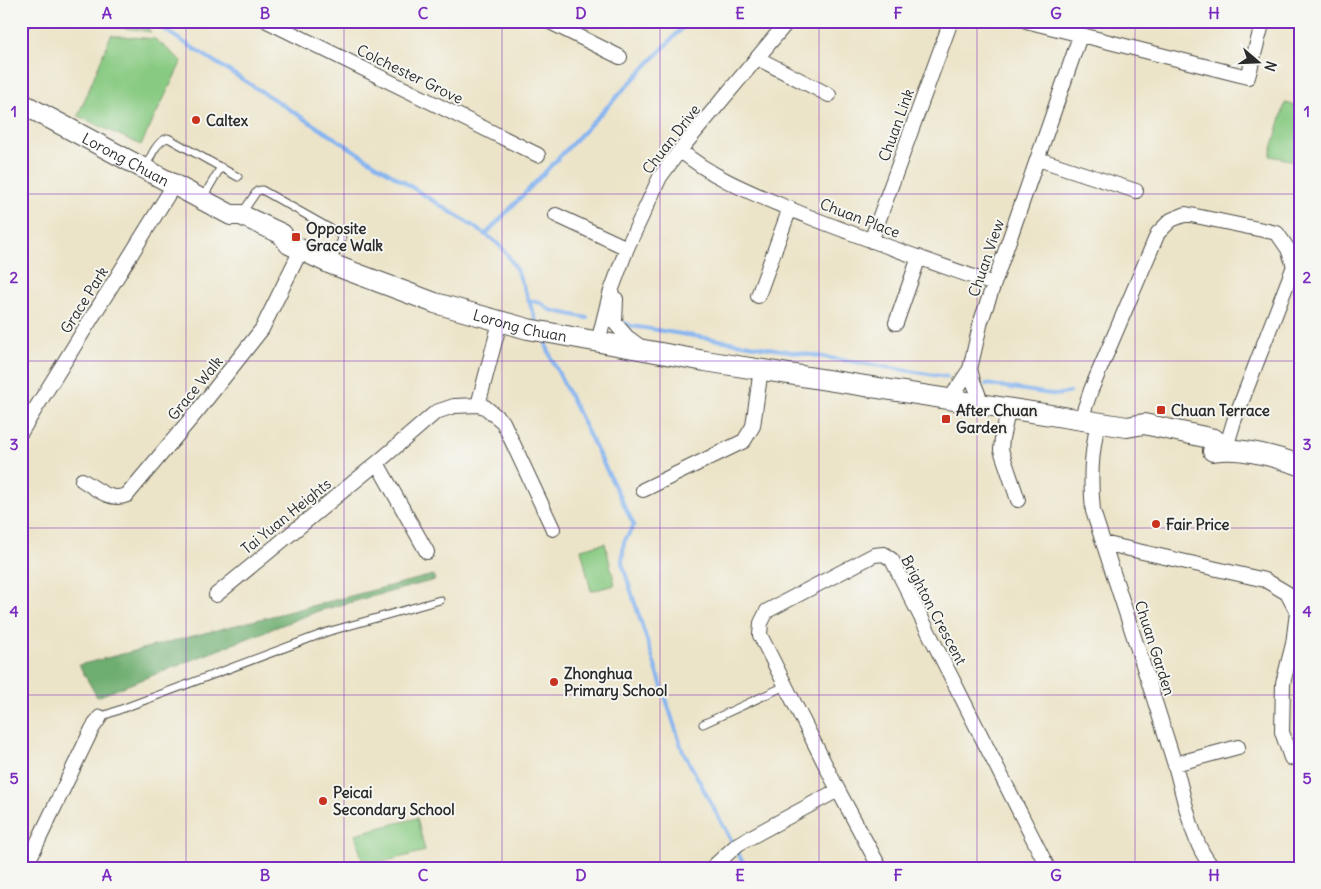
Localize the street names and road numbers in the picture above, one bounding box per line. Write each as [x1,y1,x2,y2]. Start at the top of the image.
street label: Colchester Grove [354,40,466,108]
street label: Chuan Link [874,86,918,164]
street label: Chuan Drive [638,100,704,178]
street label: Lorong Chuan [79,128,173,190]
street label: Chuan Place [817,194,903,242]
street label: Chuan View [964,217,1008,299]
street label: Grace Park [56,263,112,337]
street label: Lorong Chuan [471,305,569,345]
street label: Grace Walk [163,352,227,424]
street label: Tai Yuan Heights [237,474,335,558]
street label: Brighton Crescent [897,552,971,668]
street label: Chuan Garden [1131,598,1179,698]

